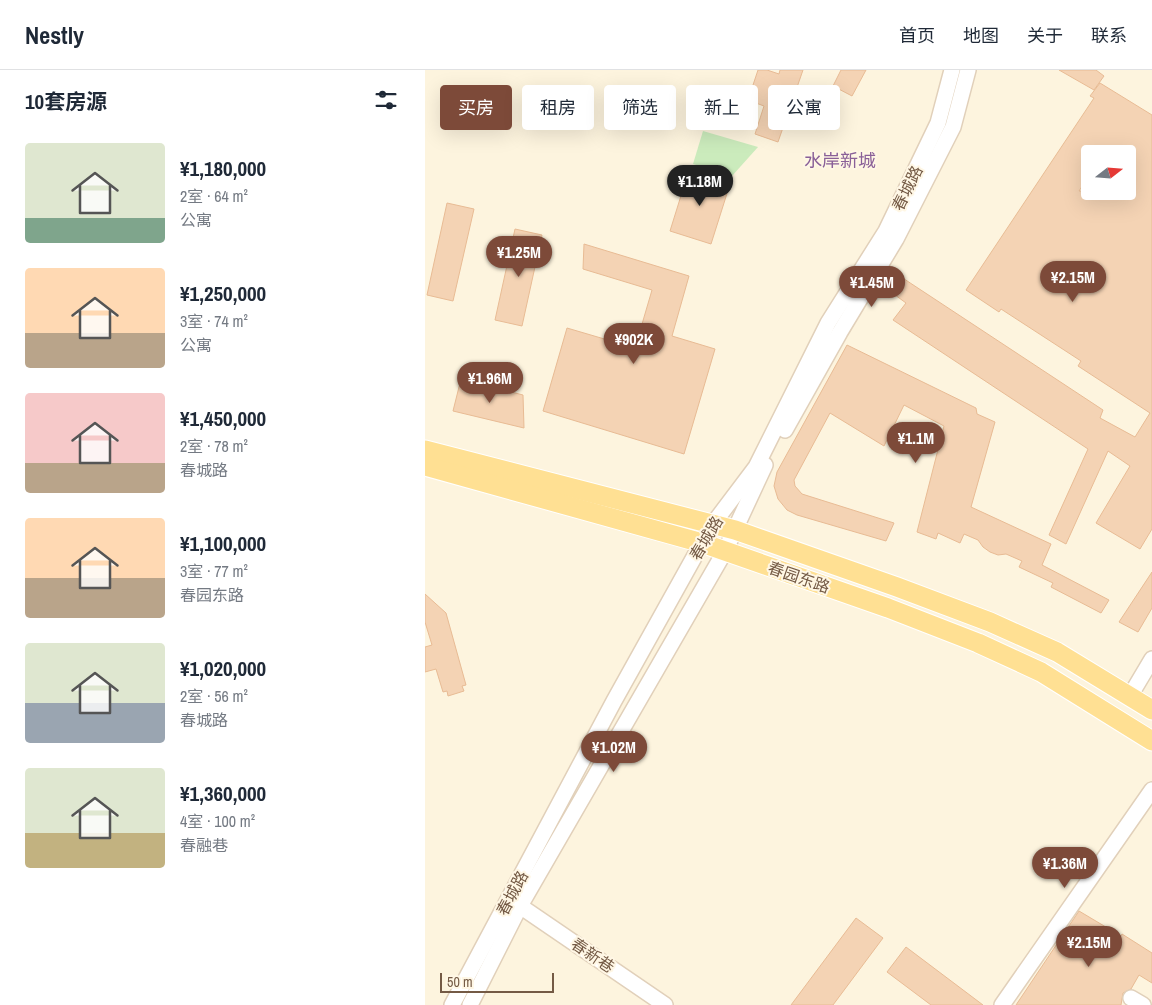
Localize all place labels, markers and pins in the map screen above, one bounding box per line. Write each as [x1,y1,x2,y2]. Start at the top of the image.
pin: ¥1.18M [659,164,741,207]
pin: ¥1.25M [478,236,560,278]
pin: ¥2.15M [1032,260,1114,303]
pin: ¥1.45M [831,266,913,308]
pin: ¥902K [599,322,669,365]
pin: ¥1.96M [449,362,531,404]
pin: ¥1.1M [881,422,951,464]
pin: ¥1.02M [573,730,655,773]
pin: ¥1.36M [1024,846,1106,889]
pin: ¥2.15M [1048,926,1130,968]

